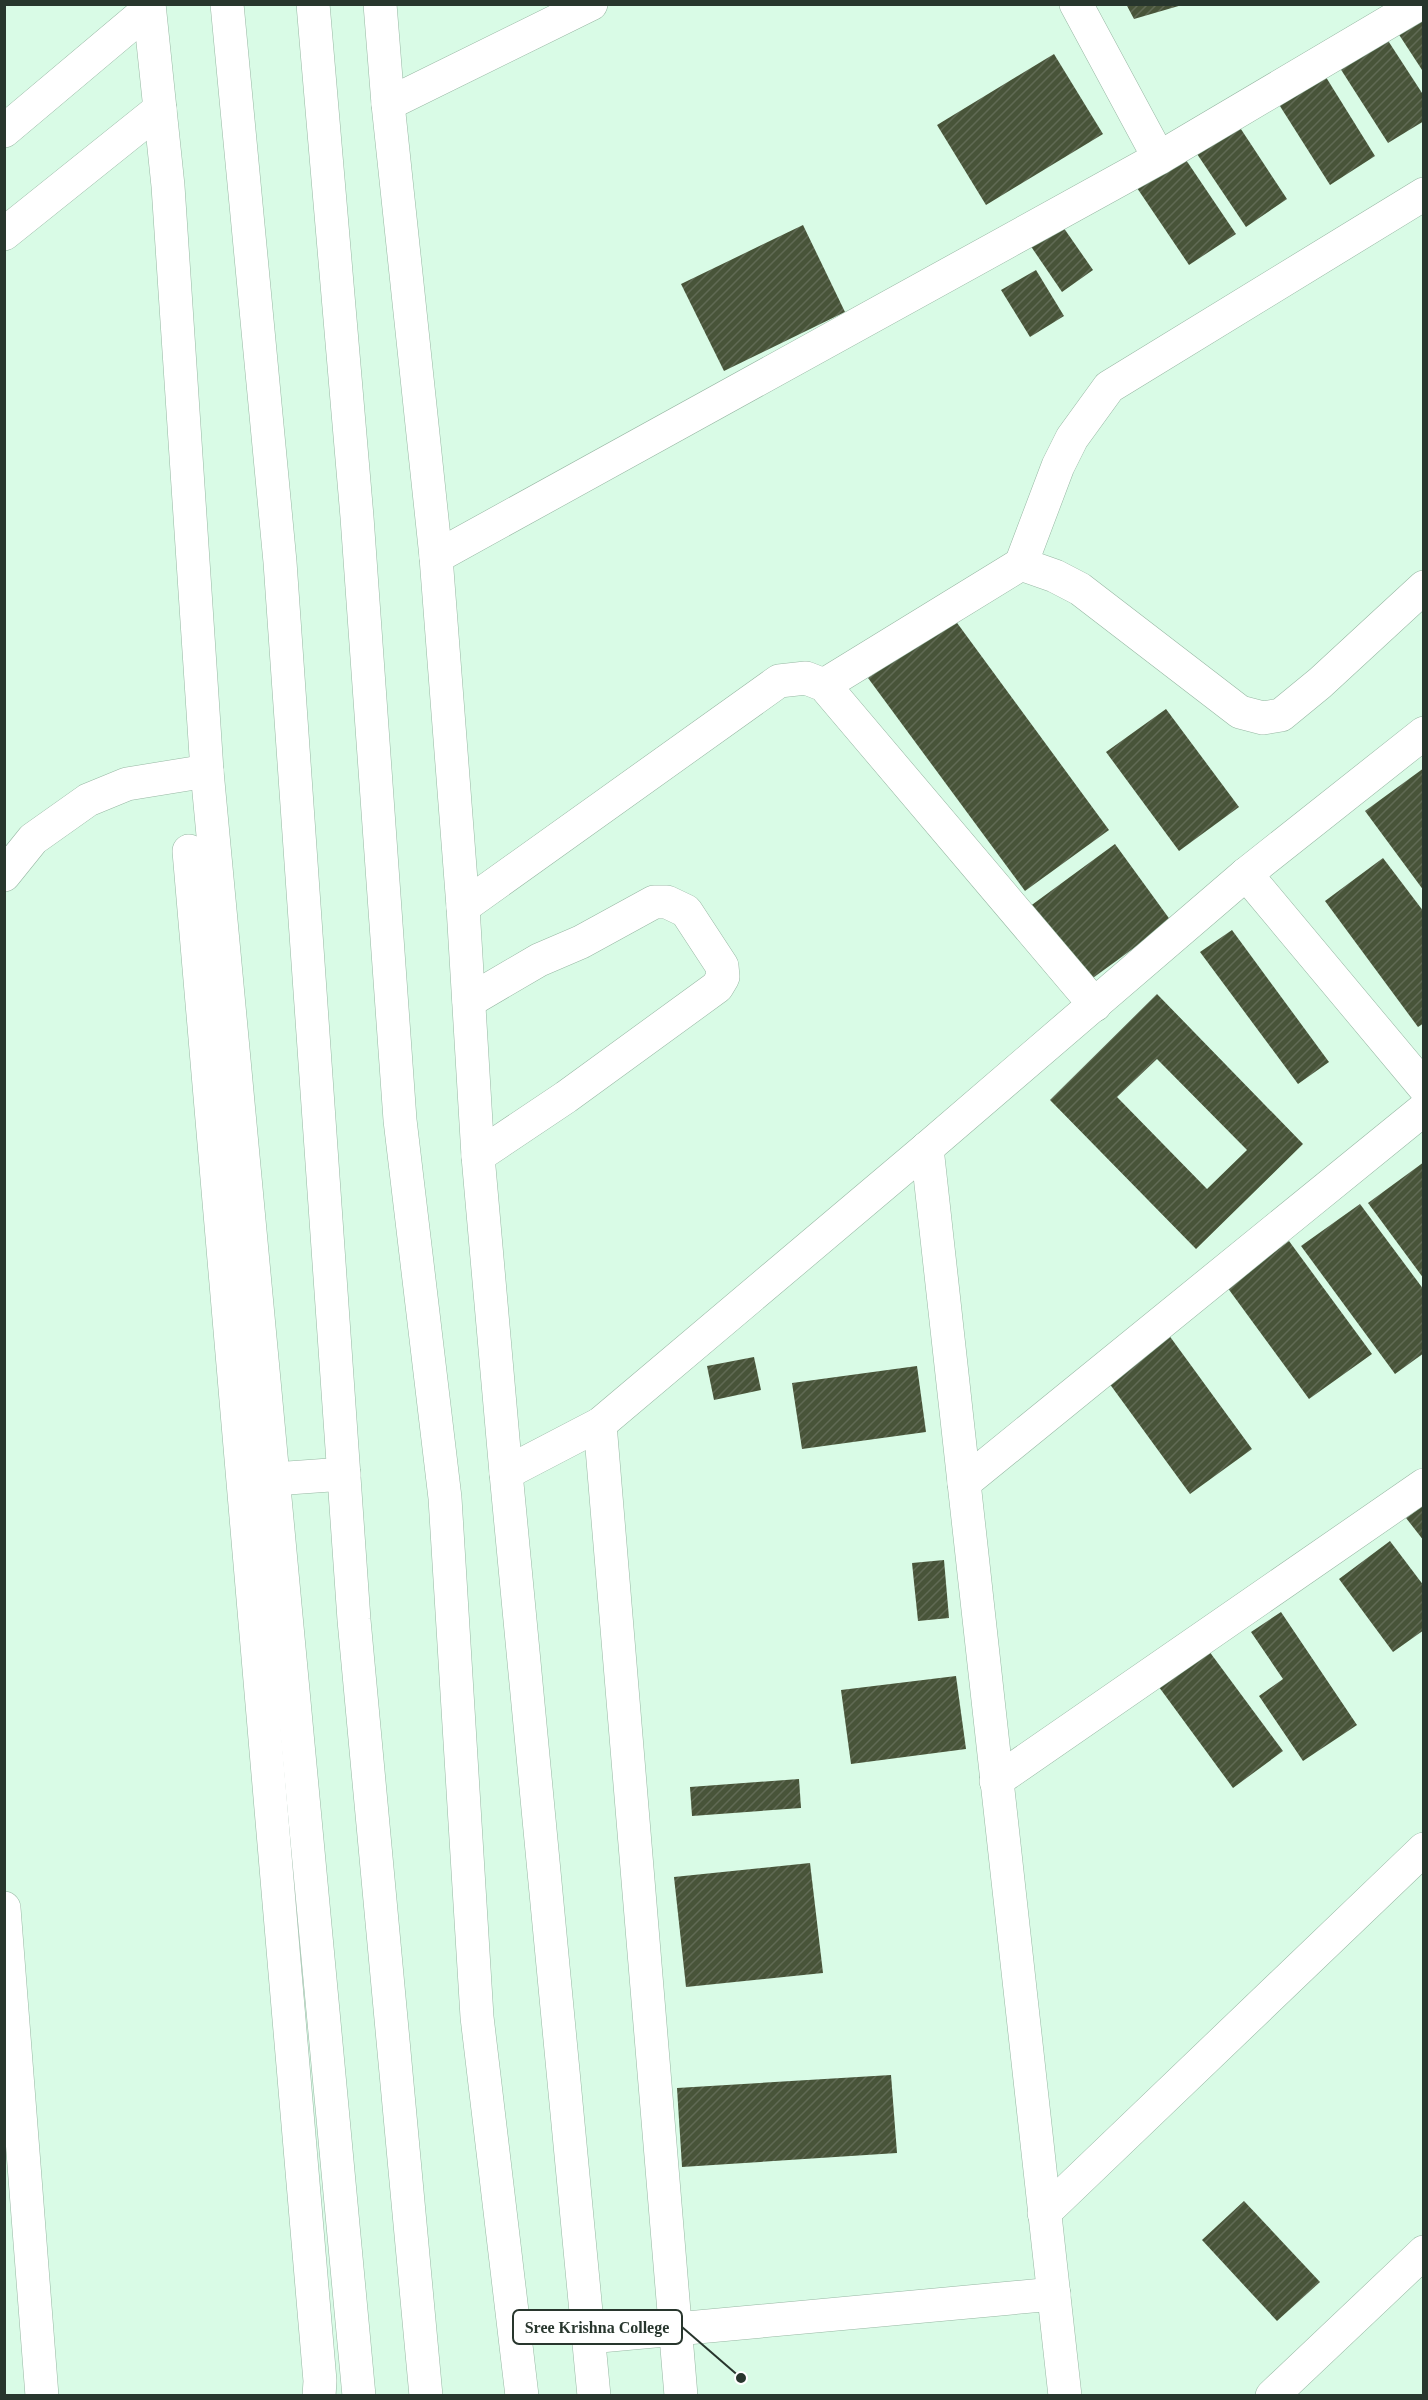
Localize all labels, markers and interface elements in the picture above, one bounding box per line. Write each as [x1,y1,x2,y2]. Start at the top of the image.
callout: Sree Krishna College [513,2310,682,2344]
text: Sree Krishna College [525,2319,669,2337]

